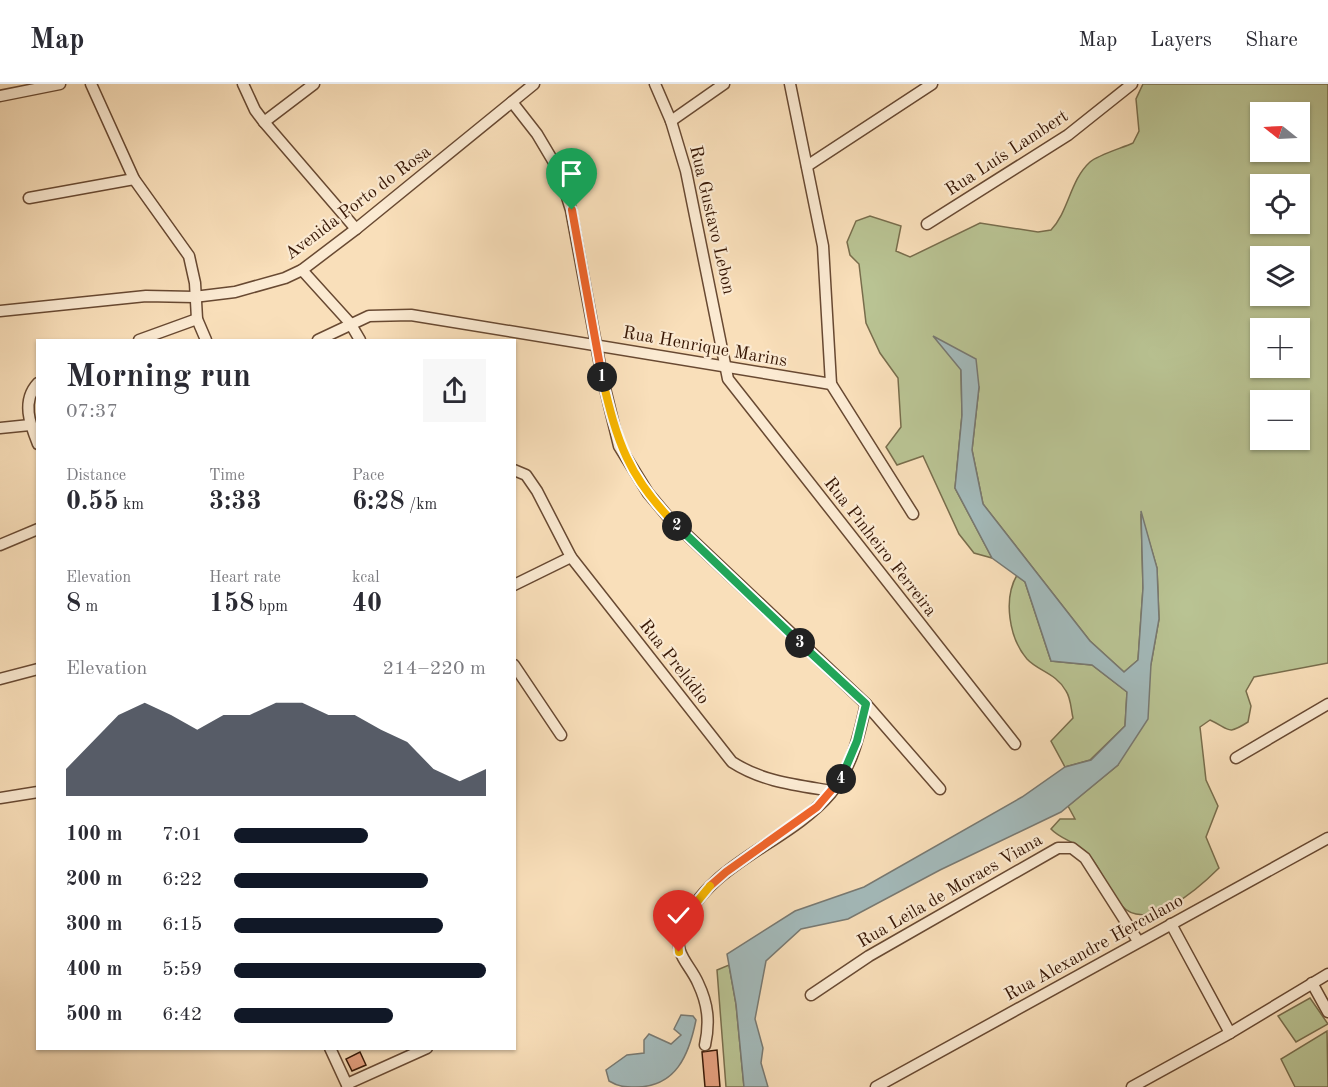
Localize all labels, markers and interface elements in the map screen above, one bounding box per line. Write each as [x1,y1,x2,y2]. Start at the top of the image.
text: Map [30,27,84,55]
text: Map [1078,30,1117,51]
text: Layers [1150,30,1212,51]
text: Share [1245,30,1298,51]
north arrow [1250,102,1310,162]
map controls [1250,102,1310,450]
street label: Rua Luís Lambert [942,107,1072,199]
street label: Avenida Porto do Rosa [282,142,434,264]
street label: Rua Gustavo Lebon [686,144,738,296]
pin [546,148,597,210]
icon: arrive [555,157,588,190]
button: locate [1250,174,1310,234]
button: layers [1250,246,1310,306]
button: + [1250,318,1310,378]
street label: Rua Henrique Marins [621,324,789,370]
button: share [423,359,486,422]
text: Morning run [66,361,251,394]
pin: 1 [587,362,617,392]
text: 1 [597,369,607,385]
button: − [1250,390,1310,450]
text: 07:37 [66,402,118,422]
text: Distance [66,468,126,484]
text: Time [209,468,245,484]
text: Pace [352,468,384,484]
street label: Rua Pinheiro Ferreira [820,474,940,620]
text: 0.55 [66,489,119,515]
text: 3:33 [209,489,262,515]
text: 6:28 [352,489,405,515]
text: km [119,497,144,513]
text: /km [405,497,437,513]
pin: 2 [662,511,692,541]
text: 2 [672,518,682,534]
text: Elevation [66,570,131,586]
text: Heart rate [209,570,281,586]
text: kcal [352,570,380,586]
text: 8 [66,591,81,617]
text: 158 [209,591,254,617]
text: 40 [352,591,382,617]
text: m [81,599,98,615]
text: bpm [254,599,288,615]
street label: Rua Prelúdio [636,616,713,708]
pin: 3 [785,628,815,658]
text: 3 [795,635,805,651]
text: Elevation [66,659,147,679]
text: 214–220 m [383,659,486,679]
pin: 4 [826,764,856,794]
text: 4 [836,771,846,787]
text: 100 m [66,825,122,845]
text: 7:01 [162,825,202,845]
street label: Rua Leila de Moraes Viana [855,831,1046,951]
text: 200 m [66,870,122,890]
text: 6:22 [162,870,202,890]
pin [653,890,704,952]
street label: Rua Alexandre Herculano [1002,891,1186,1005]
icon: check [662,899,695,932]
text: 300 m [66,915,122,935]
text: 6:15 [162,915,202,935]
text: 400 m [66,960,122,980]
text: 5:59 [162,960,202,980]
text: 500 m [66,1005,122,1025]
text: 6:42 [162,1005,202,1025]

